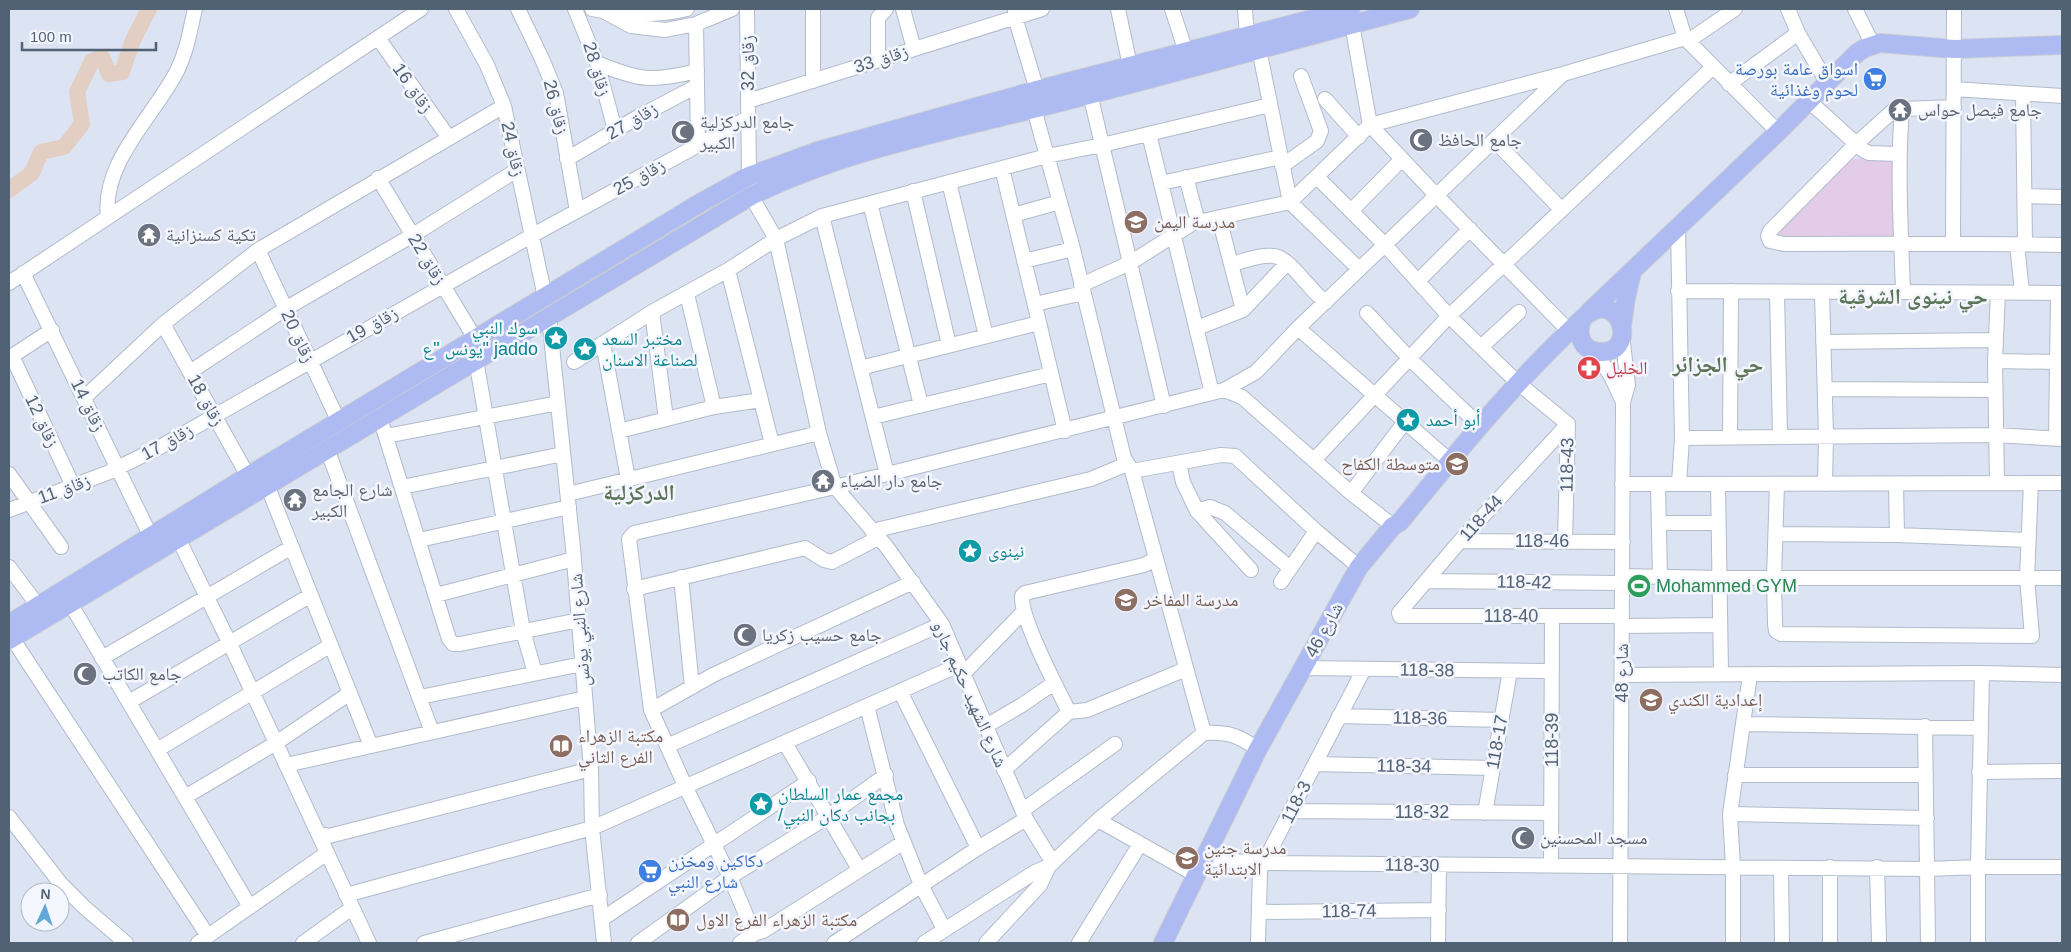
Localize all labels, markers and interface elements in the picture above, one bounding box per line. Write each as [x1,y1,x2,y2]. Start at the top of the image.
scale bar [22,20,156,52]
text: 100 m [30,28,72,45]
street label: زقاق 32 [738,35,759,91]
street label: زقاق 28 [578,39,615,99]
street label: زقاق 33 [851,41,911,78]
street label: زقاق 16 [388,59,437,117]
place label: اسواق عامة بورصة لحوم وغذائية [1735,59,1858,102]
supermarket icon: اسواق عامة بورصة لحوم وغذائية [1862,66,1888,92]
street label: زقاق 26 [539,78,572,137]
temple icon: جامع فيصل حواس [1887,97,1913,123]
street label: زقاق 27 [603,98,662,144]
place label: جامع فيصل حواس [1918,100,2042,122]
place label: جامع الدركزلية الكبير [699,112,795,154]
mosque icon: جامع الدركزلية الكبير [670,119,696,145]
street label: زقاق 24 [496,120,529,179]
mosque icon: جامع الحافظ [1408,127,1434,153]
place label: جامع الحافظ [1438,130,1522,152]
street label: زقاق 25 [610,155,669,200]
school or university icon: مدرسة اليمن [1123,209,1149,235]
place label: مدرسة اليمن [1154,212,1235,233]
temple icon: تكية كسنزانية [136,222,162,248]
place label: تكية كسنزانية [166,225,256,245]
street label: زقاق 22 [403,230,450,289]
district label: حي نينوى الشرقية [1838,284,1988,313]
street label: زقاق 19 [343,303,402,348]
street label: زقاق 20 [276,307,319,366]
place label: سوك النبي يونس "ع" jaddo [422,318,538,360]
place icon: سوك النبي يونس "ع" jaddo [543,325,569,351]
place label: مختبر السعد لصناعة الاسنان [602,329,698,371]
place icon: مختبر السعد لصناعة الاسنان [572,336,598,362]
district label: حي الجزائر [1672,352,1763,381]
pharmacy icon: الخليل [1576,355,1602,381]
place label: الخليل [1606,358,1648,379]
street label: زقاق 18 [183,371,228,430]
street label: زقاق 14 [66,376,109,435]
street label: زقاق 12 [20,392,63,451]
place icon: أبو أحمد [1395,407,1421,433]
place label: أبو أحمد [1426,409,1480,431]
street label: زقاق 17 [138,420,197,465]
street label: 118-43 [1557,437,1577,493]
school or university icon: متوسطة الكفاح [1444,451,1470,477]
place label: متوسطة الكفاح [1341,454,1440,476]
temple icon: جامع دار الضياء [810,468,836,494]
street label: زقاق 11 [35,470,93,509]
place label: جامع دار الضياء [840,471,943,493]
place label: شارع الجامع الكبير [311,480,393,522]
district label: الدركزلية [603,480,675,505]
temple icon: شارع الجامع الكبير [282,487,308,513]
street label: 118-44 [1455,491,1507,545]
street label: 118-46 [1515,531,1569,551]
place icon: نينوى [957,538,983,564]
place label: نينوى [988,541,1024,562]
street label: 118-42 [1496,572,1552,592]
street label: شارع النبي يونس [566,573,598,687]
sports icon: Mohammed GYM [1626,573,1652,599]
place label: Mohammed GYM [1656,576,1797,596]
school or university icon: مدرسة المفاخر [1113,587,1139,613]
place label: مدرسة المفاخر [1143,590,1238,610]
street label: شارع 46 [1301,599,1348,661]
street label: 118-40 [1484,606,1538,626]
street label: شارع الشهيد حكيم جارو [927,618,1011,771]
mosque icon: جامع حسيب زكريا [732,622,758,648]
place label: جامع حسيب زكريا [762,625,882,647]
street label: شارع 48 [1612,643,1633,703]
street label: 118-38 [1399,660,1455,680]
mosque icon: جامع الكاتب [72,661,98,687]
place label: جامع الكاتب [102,664,182,686]
school or university icon: إعدادية الكندي [1638,687,1664,713]
place label: إعدادية الكندي [1668,690,1762,715]
street label: 118-36 [1392,708,1448,728]
street label: 118-17 [1482,713,1512,771]
street label: 118-39 [1542,713,1562,767]
place label: مكتبة الزهراء الفرع الثاني [578,726,663,772]
library icon: مكتبة الزهراء الفرع الثاني [548,733,574,759]
street label: 118-34 [1376,756,1432,776]
street label: 118-3 [1277,778,1315,826]
place label: مجمع عمار السلطان /بجانب دكان النبي [778,784,903,830]
place icon: مجمع عمار السلطان /بجانب دكان النبي [748,791,774,817]
street label: 118-32 [1395,802,1449,822]
mosque icon: مسجد المحسنين [1510,825,1536,851]
place label: مسجد المحسنين [1540,828,1647,849]
place label: مدرسة جنين الابتدائية [1204,838,1286,880]
school or university icon: مدرسة جنين الابتدائية [1174,845,1200,871]
place label: دكاكين ومخزن شارع النبي [668,851,763,897]
street label: 118-30 [1384,855,1440,875]
supermarket icon: دكاكين ومخزن شارع النبي [637,858,663,884]
north arrow [20,882,70,932]
text: N [40,886,51,902]
street label: 118-74 [1321,901,1377,921]
library icon: مكتبة الزهراء الفرع الاول [665,907,691,933]
place label: مكتبة الزهراء الفرع الاول [696,910,857,931]

